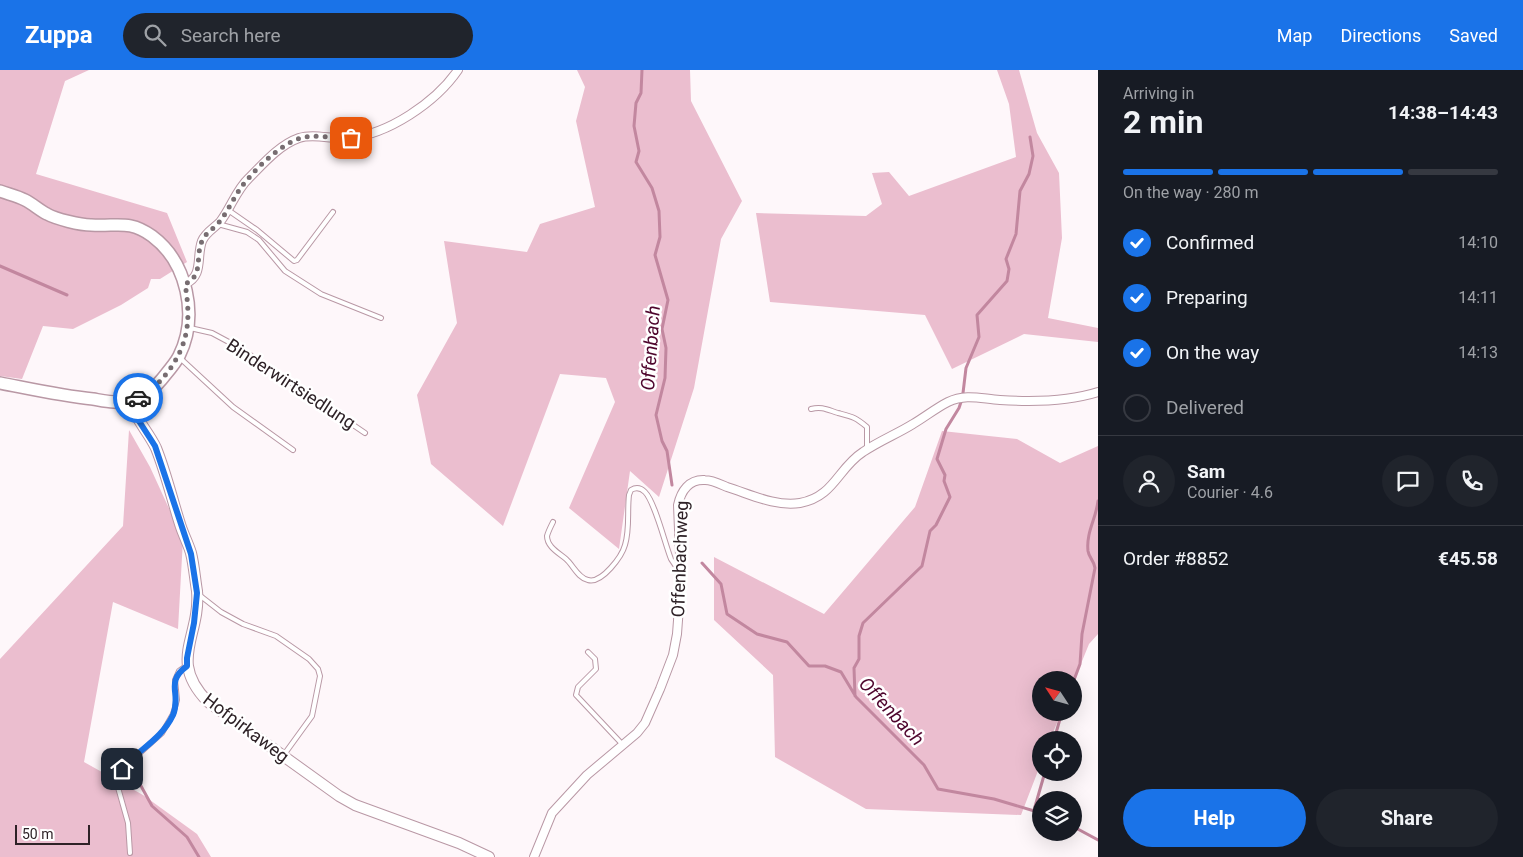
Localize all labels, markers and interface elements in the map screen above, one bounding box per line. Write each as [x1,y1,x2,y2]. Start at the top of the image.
search box [123,13,473,58]
text: Zuppa [25,21,93,49]
icon: search [141,21,169,49]
text: Search here [181,24,281,47]
text: Map [1277,25,1312,46]
text: Directions [1340,25,1421,46]
text: Saved [1449,25,1498,46]
text: Arriving in [1123,84,1194,103]
text: 14:38–14:43 [1388,101,1498,124]
text: 2 min [1123,103,1203,141]
pin [330,117,372,159]
icon: bag [337,124,365,152]
text: On the way · 280 m [1123,183,1259,202]
icon: check [1123,229,1151,257]
text: Confirmed [1166,231,1254,254]
text: 14:10 [1458,233,1498,252]
icon: check [1123,284,1151,312]
text: Preparing [1166,286,1248,309]
text: 14:11 [1458,288,1498,307]
water label: Offenbach [636,305,665,391]
street label: Binderwirtsiedlung [223,334,360,433]
icon: check [1123,339,1151,367]
text: On the way [1166,341,1259,364]
text: 14:13 [1458,343,1498,362]
courier [113,373,163,423]
icon: car [124,384,152,412]
text: Delivered [1166,396,1244,419]
button: person [1123,455,1175,507]
button: chat [1382,455,1434,507]
button: phone [1446,455,1498,507]
text: Sam [1187,460,1225,483]
text: Courier · 4.6 [1187,483,1273,502]
street label: Offenbachweg [667,500,692,618]
text: Order #8852 [1123,547,1229,570]
text: €45.58 [1438,547,1498,570]
north arrow [1032,671,1082,721]
map controls [1032,671,1082,841]
water label: Offenbach [854,672,929,750]
street label: Hofpirkaweg [199,689,293,767]
button: locate [1032,731,1082,781]
pin [101,748,143,790]
icon: home [108,755,136,783]
button: Help [1123,789,1306,847]
button: Share [1316,789,1498,847]
button: layers [1032,791,1082,841]
scale bar [15,822,90,845]
text: 50 m [22,826,54,842]

